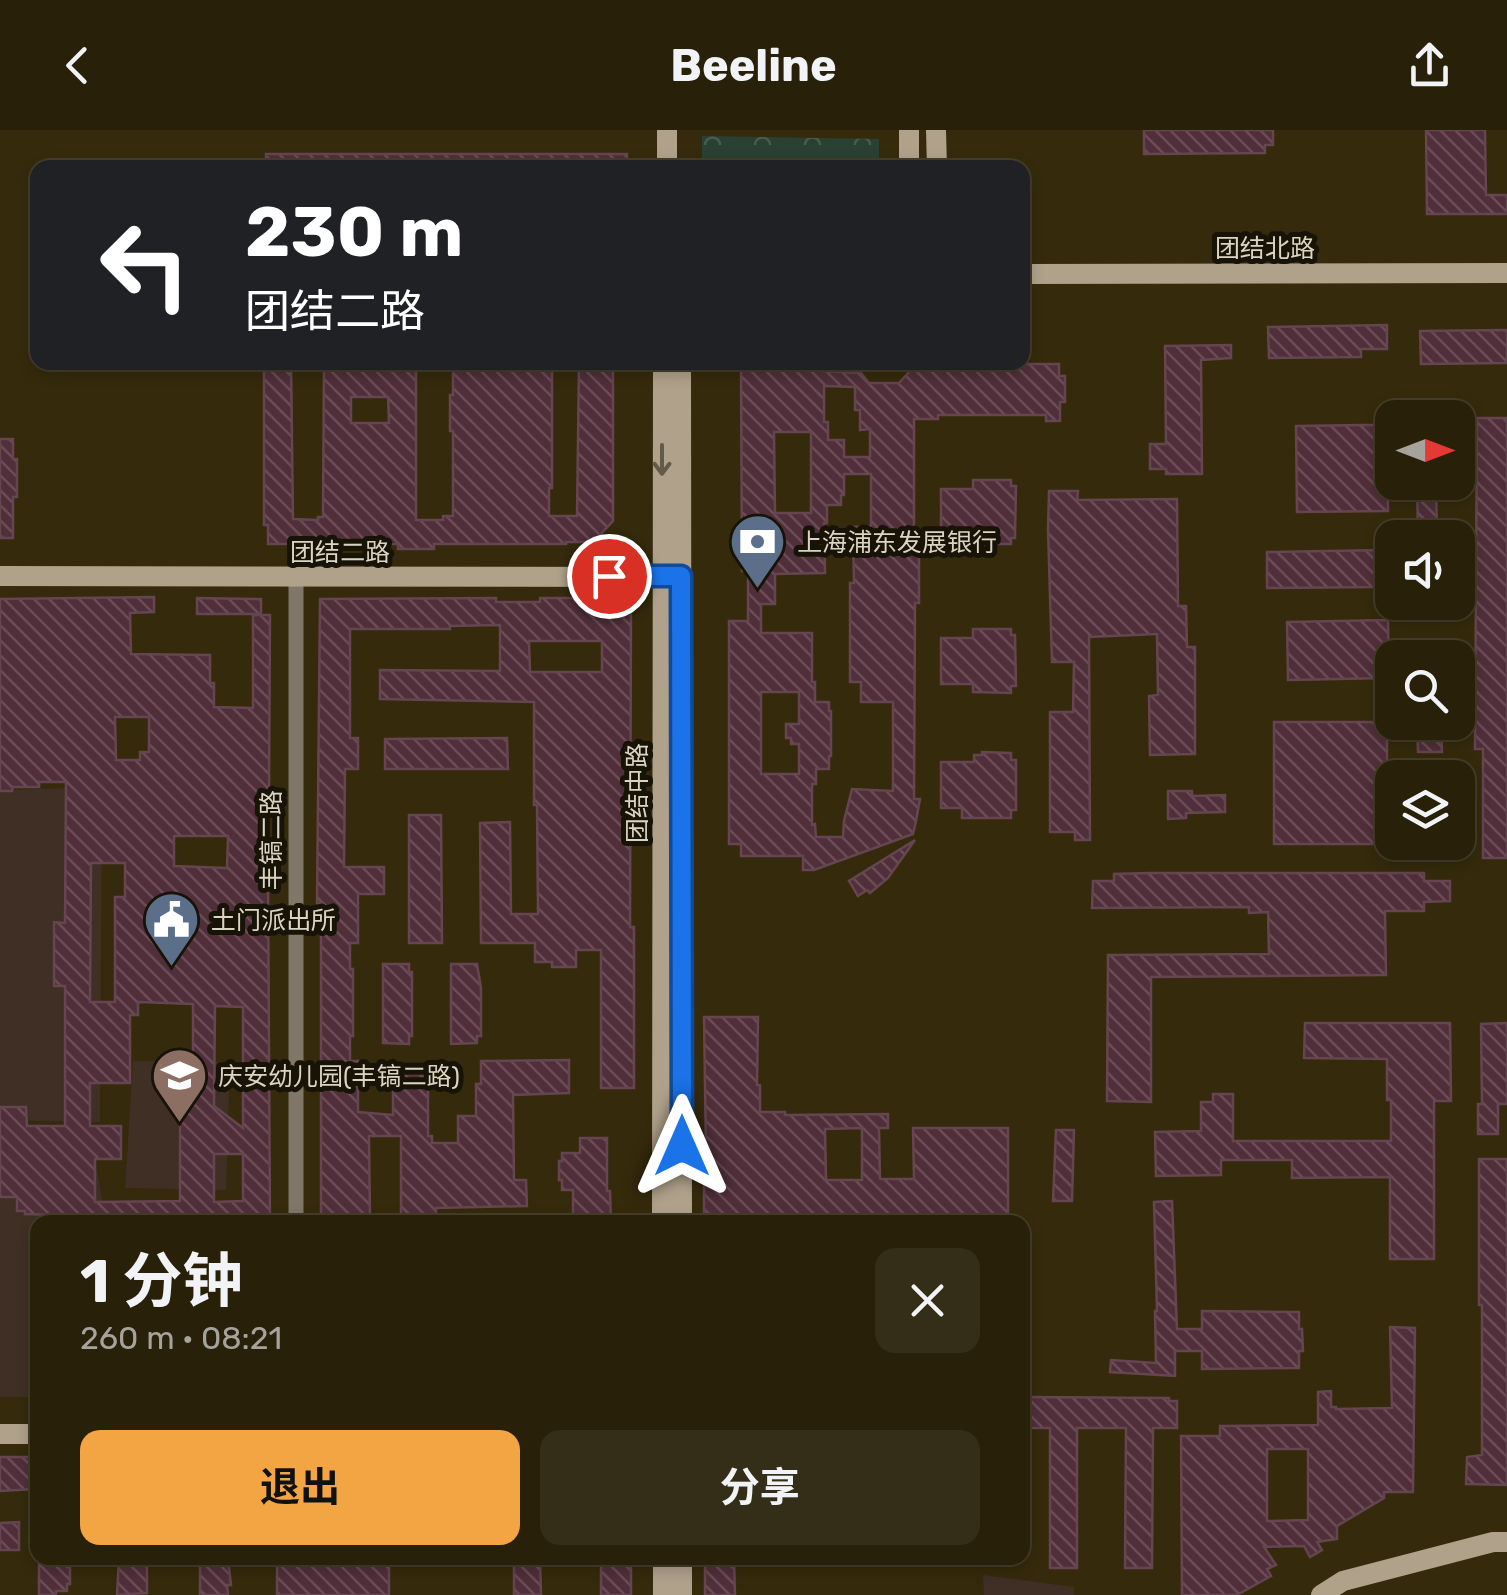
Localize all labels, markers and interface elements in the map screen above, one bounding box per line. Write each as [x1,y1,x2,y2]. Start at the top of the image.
icon: back [50,38,105,93]
icon: share [1402,38,1457,93]
text: Beeline [670,39,837,92]
text: 230 m [245,191,463,274]
icon: left [80,200,210,330]
street label: 团结北路 [1215,234,1315,263]
text: 团结二路 [245,285,425,338]
north arrow [1375,400,1475,500]
map controls [1375,400,1475,860]
one-way arrow [652,442,672,475]
bank icon: 上海浦东发展银行 [728,512,788,591]
button: sound [1375,520,1475,620]
place label: 上海浦东发展银行 [797,528,997,557]
pin [567,534,652,619]
street label: 团结二路 [290,538,390,567]
icon: arrive [582,549,637,604]
button: search [1375,640,1475,740]
street label: 团结中路 [623,743,652,843]
button: layers [1375,760,1475,860]
street label: 丰镐二路 [257,790,286,890]
public building icon: 土门派出所 [142,890,202,969]
place label: 土门派出所 [211,906,336,935]
school or university icon: 庆安幼儿园(丰镐二路) [149,1046,209,1125]
place label: 庆安幼儿园(丰镐二路) [218,1062,460,1091]
position arrow [630,1094,734,1198]
text: 1 分钟 [80,1246,243,1317]
button: close [875,1248,980,1353]
text: 260 m · 08:21 [80,1319,282,1357]
button: 退出 [80,1430,520,1545]
button: 分享 [540,1430,980,1545]

